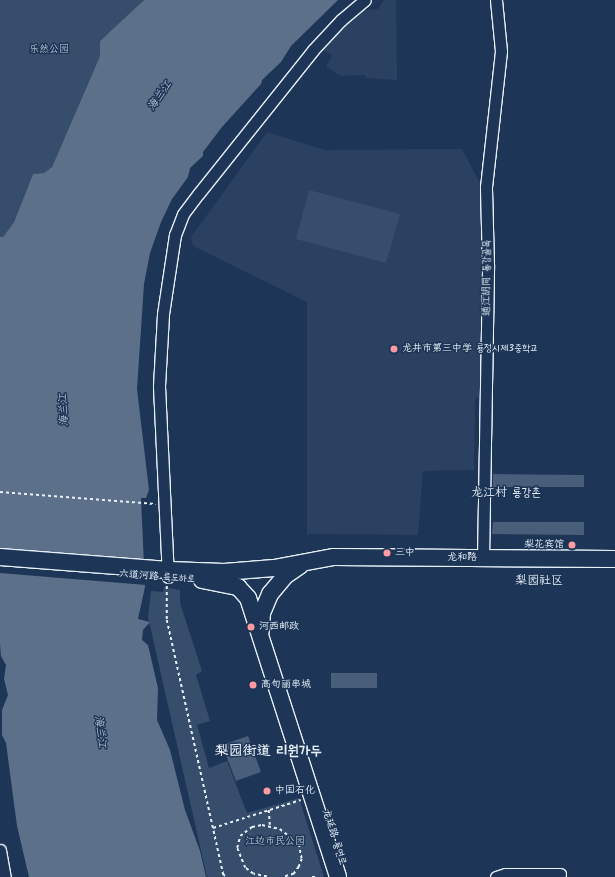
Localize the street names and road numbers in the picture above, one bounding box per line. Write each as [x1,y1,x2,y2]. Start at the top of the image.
street label: 通江胡同 통강골목 [481,240,493,316]
street label: 龙和路 [447,552,477,564]
street label: 六道河路 륙도하로 [119,568,195,586]
street label: 龙延路 룡연로 [319,807,349,867]

